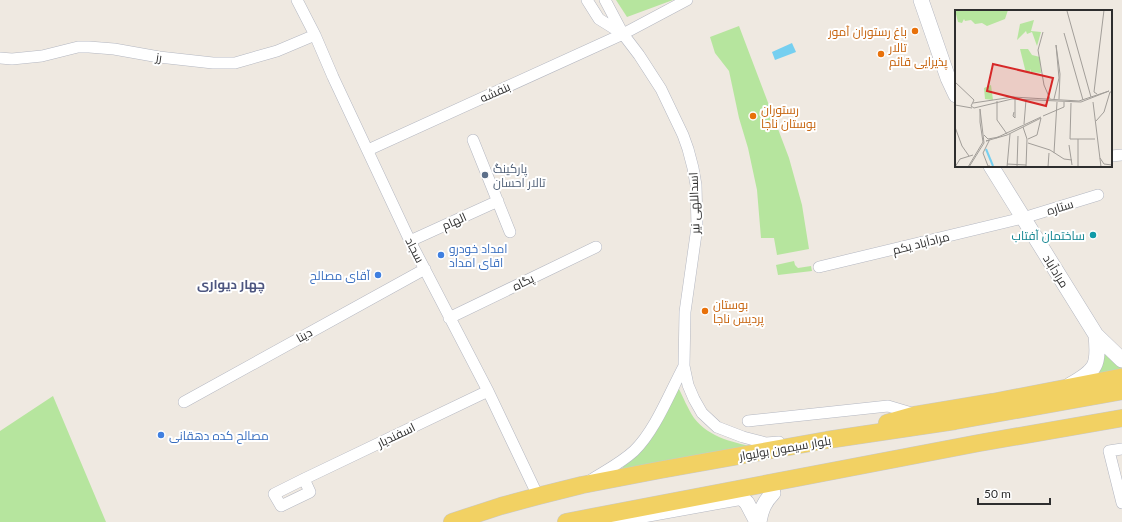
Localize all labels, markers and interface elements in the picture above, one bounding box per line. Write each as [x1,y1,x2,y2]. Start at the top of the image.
inset map [955,10,1112,167]
place label: باغ رستوران آمور [828,24,907,40]
marker: باغ رستوران آمور [910,26,920,36]
place label: تالار پذیرایی قائم [888,40,948,71]
street label: رز [154,49,163,65]
marker: تالار پذیرایی قائم [876,49,886,59]
street label: بنفشه [477,79,513,105]
place label: رستوران بوستان ناجا [761,102,816,131]
marker: رستوران بوستان ناجا [748,111,758,121]
place label: پارکینگ تالار احسان [493,161,546,190]
marker: پارکینگ تالار احسان [480,170,490,180]
street label: اسداللهی نیر [685,172,703,235]
street label: ستاره [1045,196,1075,218]
street label: الهام [439,209,469,234]
place label: ساختمان آفتاب [1012,228,1085,243]
street label: مرادآباد یکم [891,229,951,258]
marker: ساختمان آفتاب [1088,230,1098,240]
street label: سجاد [402,235,428,265]
place label: امداد خودرو اقای امداد [449,241,508,270]
marker: امداد خودرو اقای امداد [436,250,446,260]
street label: مرادآباد [1040,252,1072,290]
place label: آقای مصالح [310,268,371,284]
marker: آقای مصالح [373,270,383,280]
street label: پگاه [510,270,538,295]
district label: چهار دیواری [197,276,265,294]
place label: بوستان پردیس ناجا [713,297,765,328]
marker: بوستان پردیس ناجا [700,306,710,316]
street label: دینا [293,324,315,345]
street label: اسفندیار [374,419,418,451]
place label: مصالح کده دهقانی [169,428,269,444]
marker: مصالح کده دهقانی [156,430,166,440]
street label: بلوار سیمون بولیوار [737,433,832,464]
scale bar [978,480,1050,506]
text: 50 m [984,486,1011,501]

